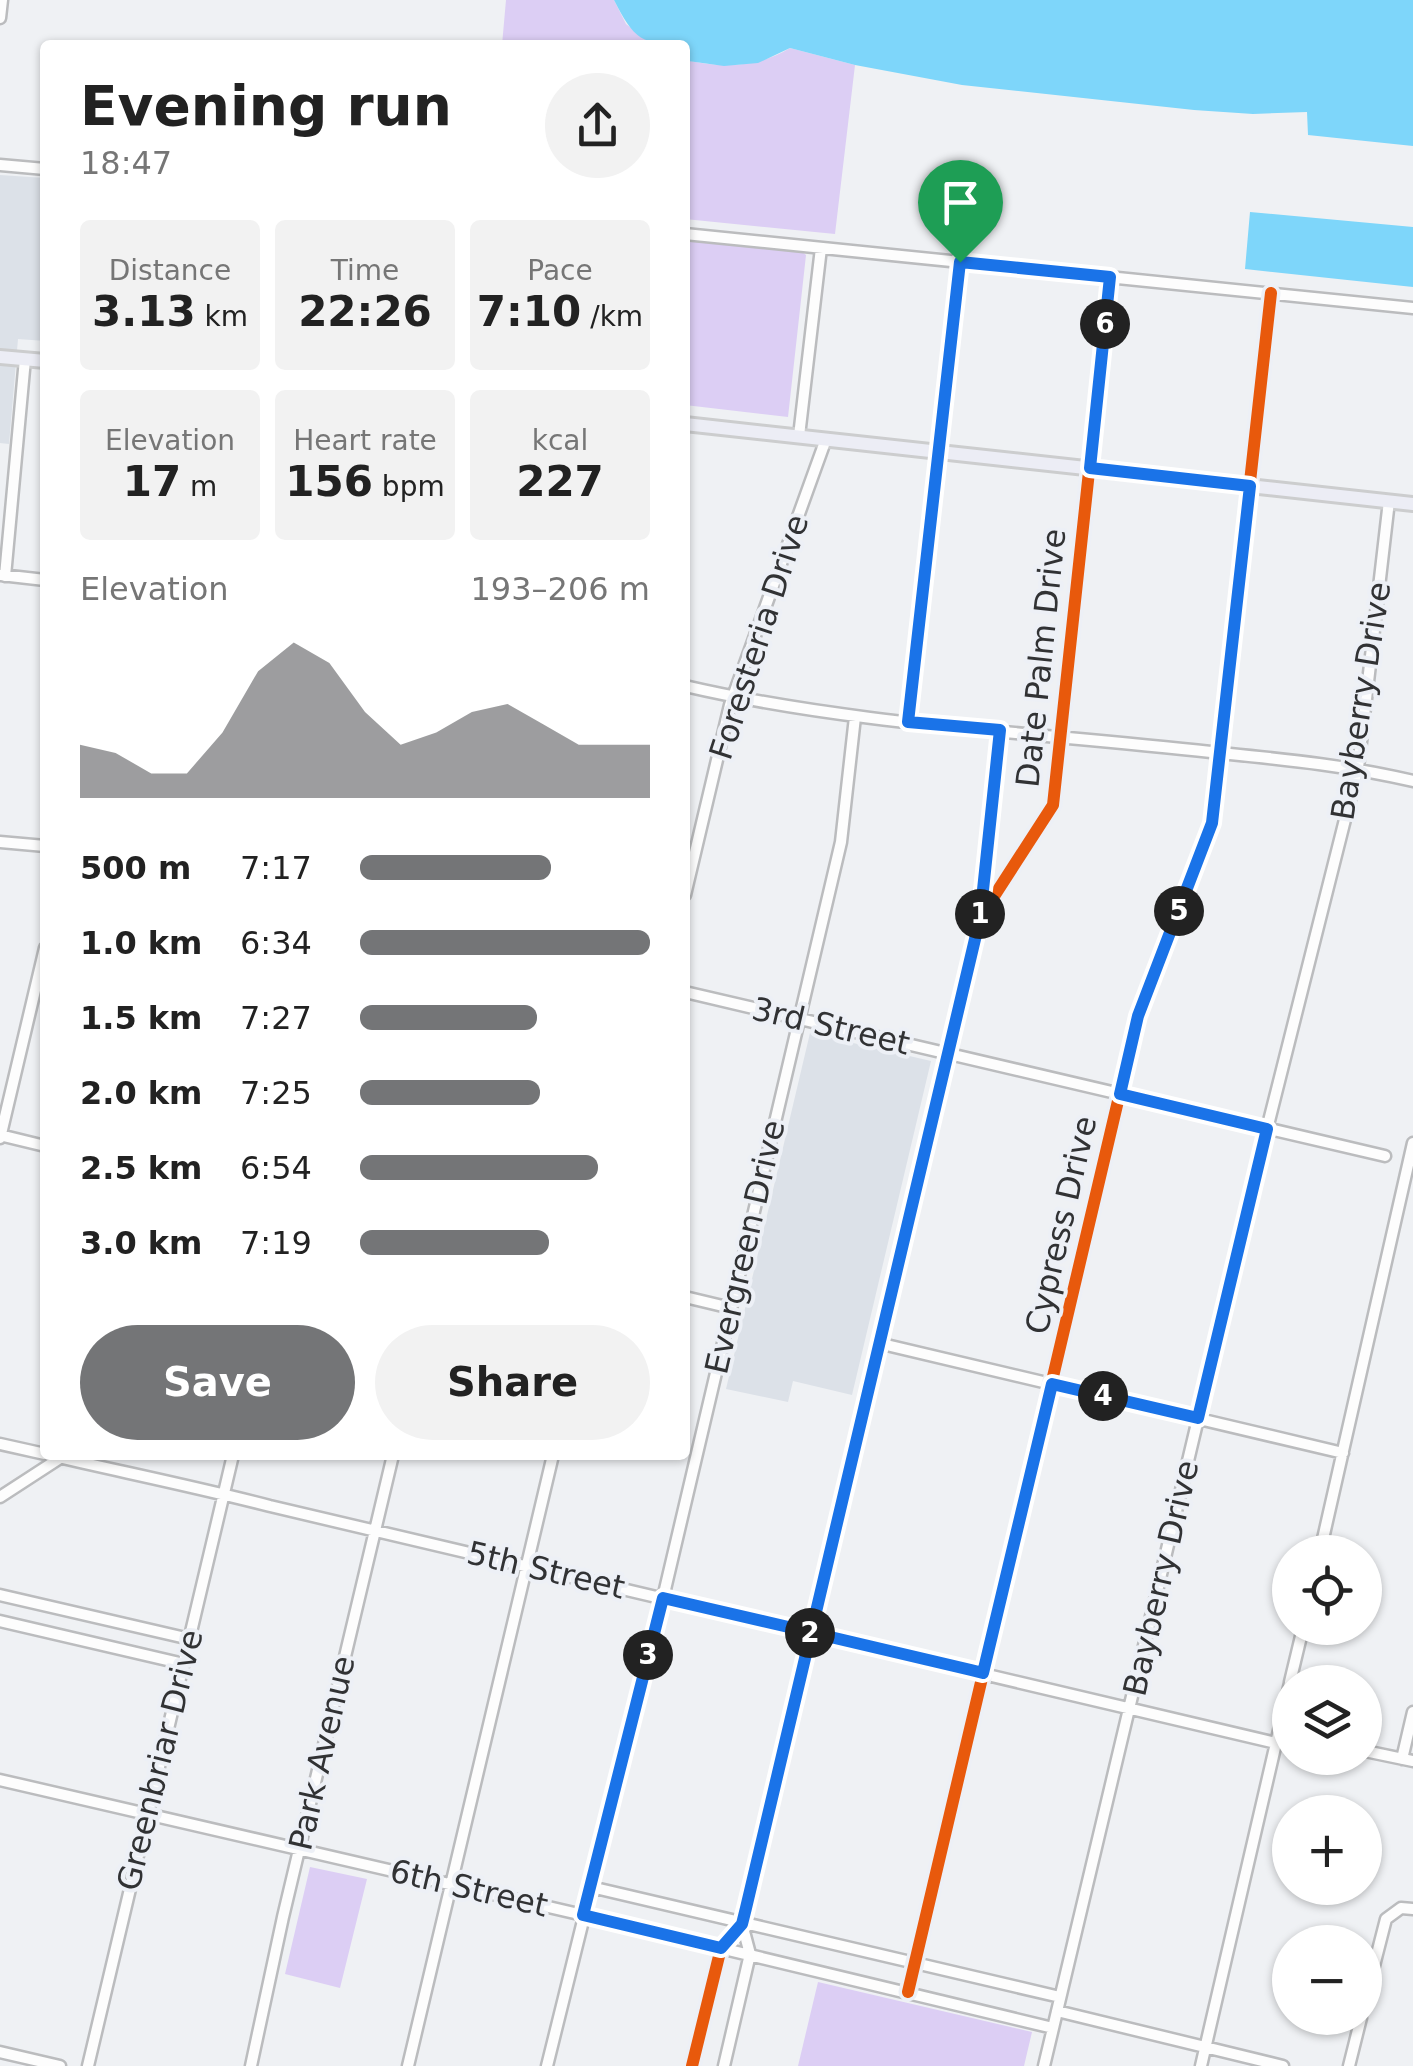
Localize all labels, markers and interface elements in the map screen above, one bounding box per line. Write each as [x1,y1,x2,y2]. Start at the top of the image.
button: share [545,73,650,178]
text: Evening run [80,74,452,138]
text: 18:47 [80,144,172,182]
pin [918,160,1003,263]
icon: arrive [933,175,988,230]
text: Distance [109,254,231,287]
text: Time [331,254,399,287]
text: Pace [527,254,593,287]
text: 3.13 [92,287,196,336]
text: 22:26 [298,287,432,336]
text: 7:10 [477,287,581,336]
pin: 6 [1080,299,1130,349]
text: km [196,300,248,333]
text: /km [581,300,643,333]
text: 6 [1095,307,1115,340]
text: Elevation [105,424,235,457]
text: Heart rate [293,424,437,457]
text: kcal [532,424,588,457]
text: 17 [123,457,181,506]
text: 156 [285,457,373,506]
text: 227 [516,457,604,506]
text: m [181,470,217,503]
text: bpm [373,470,445,503]
street label: Foresteria Drive [702,510,816,764]
street label: Date Palm Drive [1009,527,1073,789]
text: Elevation [80,570,229,608]
text: 193–206 m [471,570,650,608]
street label: Bayberry Drive [1323,579,1399,823]
text: 500 m [80,849,191,887]
text: 7:17 [240,849,312,887]
pin: 5 [1154,886,1204,936]
pin: 1 [955,889,1005,939]
text: 5 [1169,894,1189,927]
text: 1 [970,897,990,930]
text: 1.0 km [80,924,202,962]
text: 6:34 [240,924,312,962]
street label: 3rd Street [748,989,914,1063]
text: 1.5 km [80,999,202,1037]
text: 7:27 [240,999,312,1037]
text: 2.0 km [80,1074,202,1112]
text: 7:25 [240,1074,312,1112]
street label: Cypress Drive [1017,1112,1105,1338]
street label: Evergreen Drive [697,1116,793,1378]
text: 2.5 km [80,1149,202,1187]
text: 6:54 [240,1149,312,1187]
text: 3.0 km [80,1224,202,1262]
text: 7:19 [240,1224,312,1262]
button: Save [80,1325,355,1440]
button: Share [375,1325,650,1440]
pin: 4 [1078,1371,1128,1421]
text: 4 [1093,1379,1113,1412]
street label: Bayberry Drive [1115,1456,1207,1700]
street label: 5th Street [463,1533,629,1607]
map controls [1272,1535,1382,2035]
button: locate [1272,1535,1382,1645]
pin: 2 [785,1608,835,1658]
text: 2 [800,1616,820,1649]
street label: Greenbriar Drive [109,1626,211,1894]
pin: 3 [623,1630,673,1680]
text: 3 [638,1638,658,1671]
street label: Park Avenue [281,1652,363,1854]
button: layers [1272,1665,1382,1775]
button: + [1272,1795,1382,1905]
street label: 6th Street [386,1851,552,1925]
button: − [1272,1925,1382,2035]

